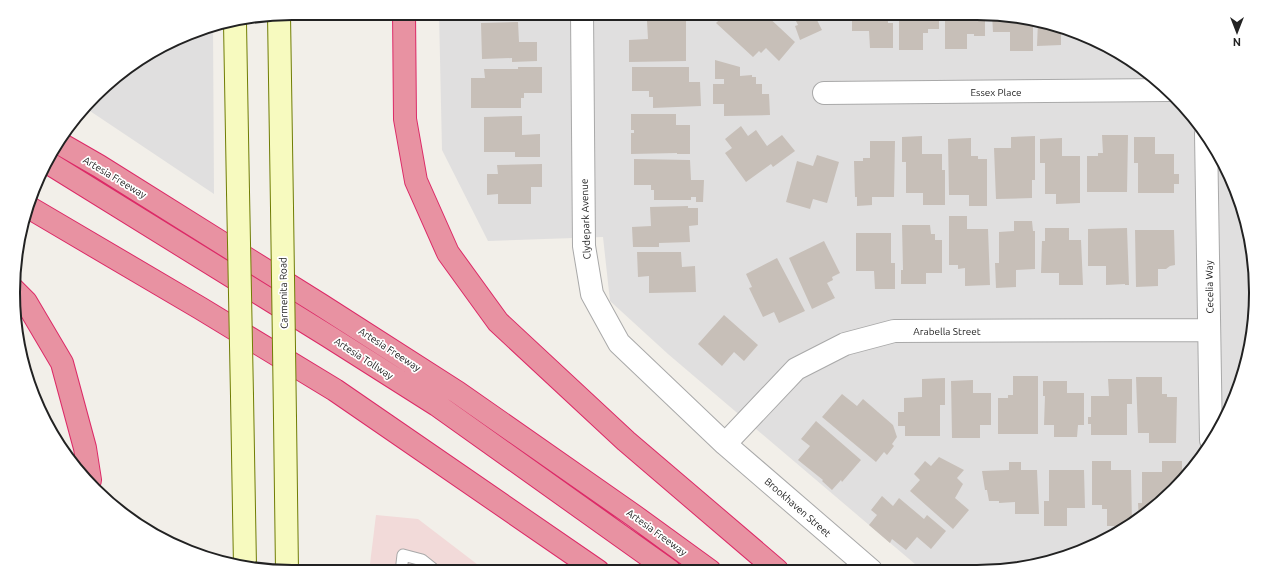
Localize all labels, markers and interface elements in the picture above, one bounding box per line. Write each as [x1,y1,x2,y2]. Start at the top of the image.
north arrow [1217,12,1257,52]
text: N [1233,36,1241,48]
street label: Essex Place [970,87,1022,98]
street label: Artesia Freeway [81,154,148,201]
street label: Clydepark Avenue [579,178,592,260]
street label: Carmenita Road [277,257,290,329]
street label: Cecelia Way [1204,260,1215,314]
street label: Artesia Freeway [357,325,423,374]
street label: Arabella Street [913,326,981,337]
street label: Artesia Tollway [332,335,395,382]
street label: Brookhaven Street [762,476,833,539]
street label: Artesia Freeway [625,507,689,558]

